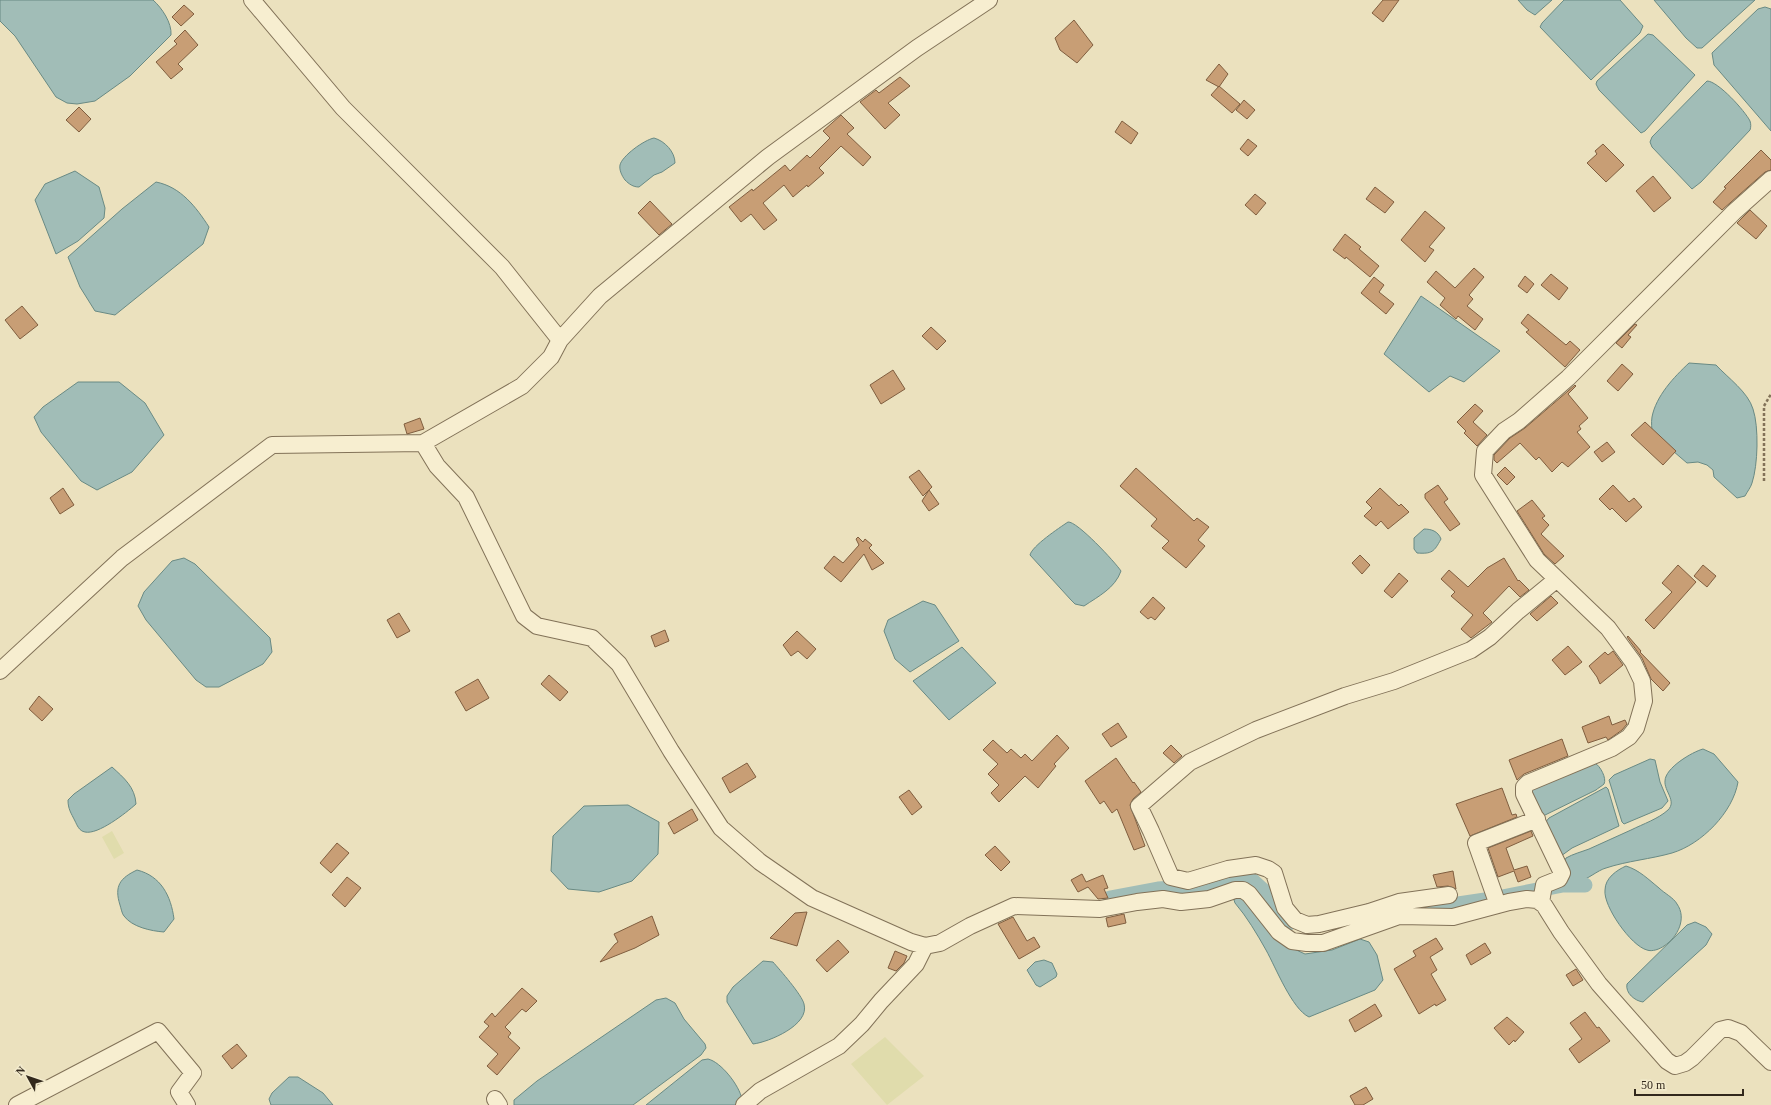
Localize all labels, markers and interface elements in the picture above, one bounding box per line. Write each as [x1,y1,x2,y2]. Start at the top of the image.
north arrow [8,1057,48,1097]
text: N [13,1064,28,1077]
scale bar [1635,1071,1743,1097]
text: 50 m [1641,1078,1666,1092]

